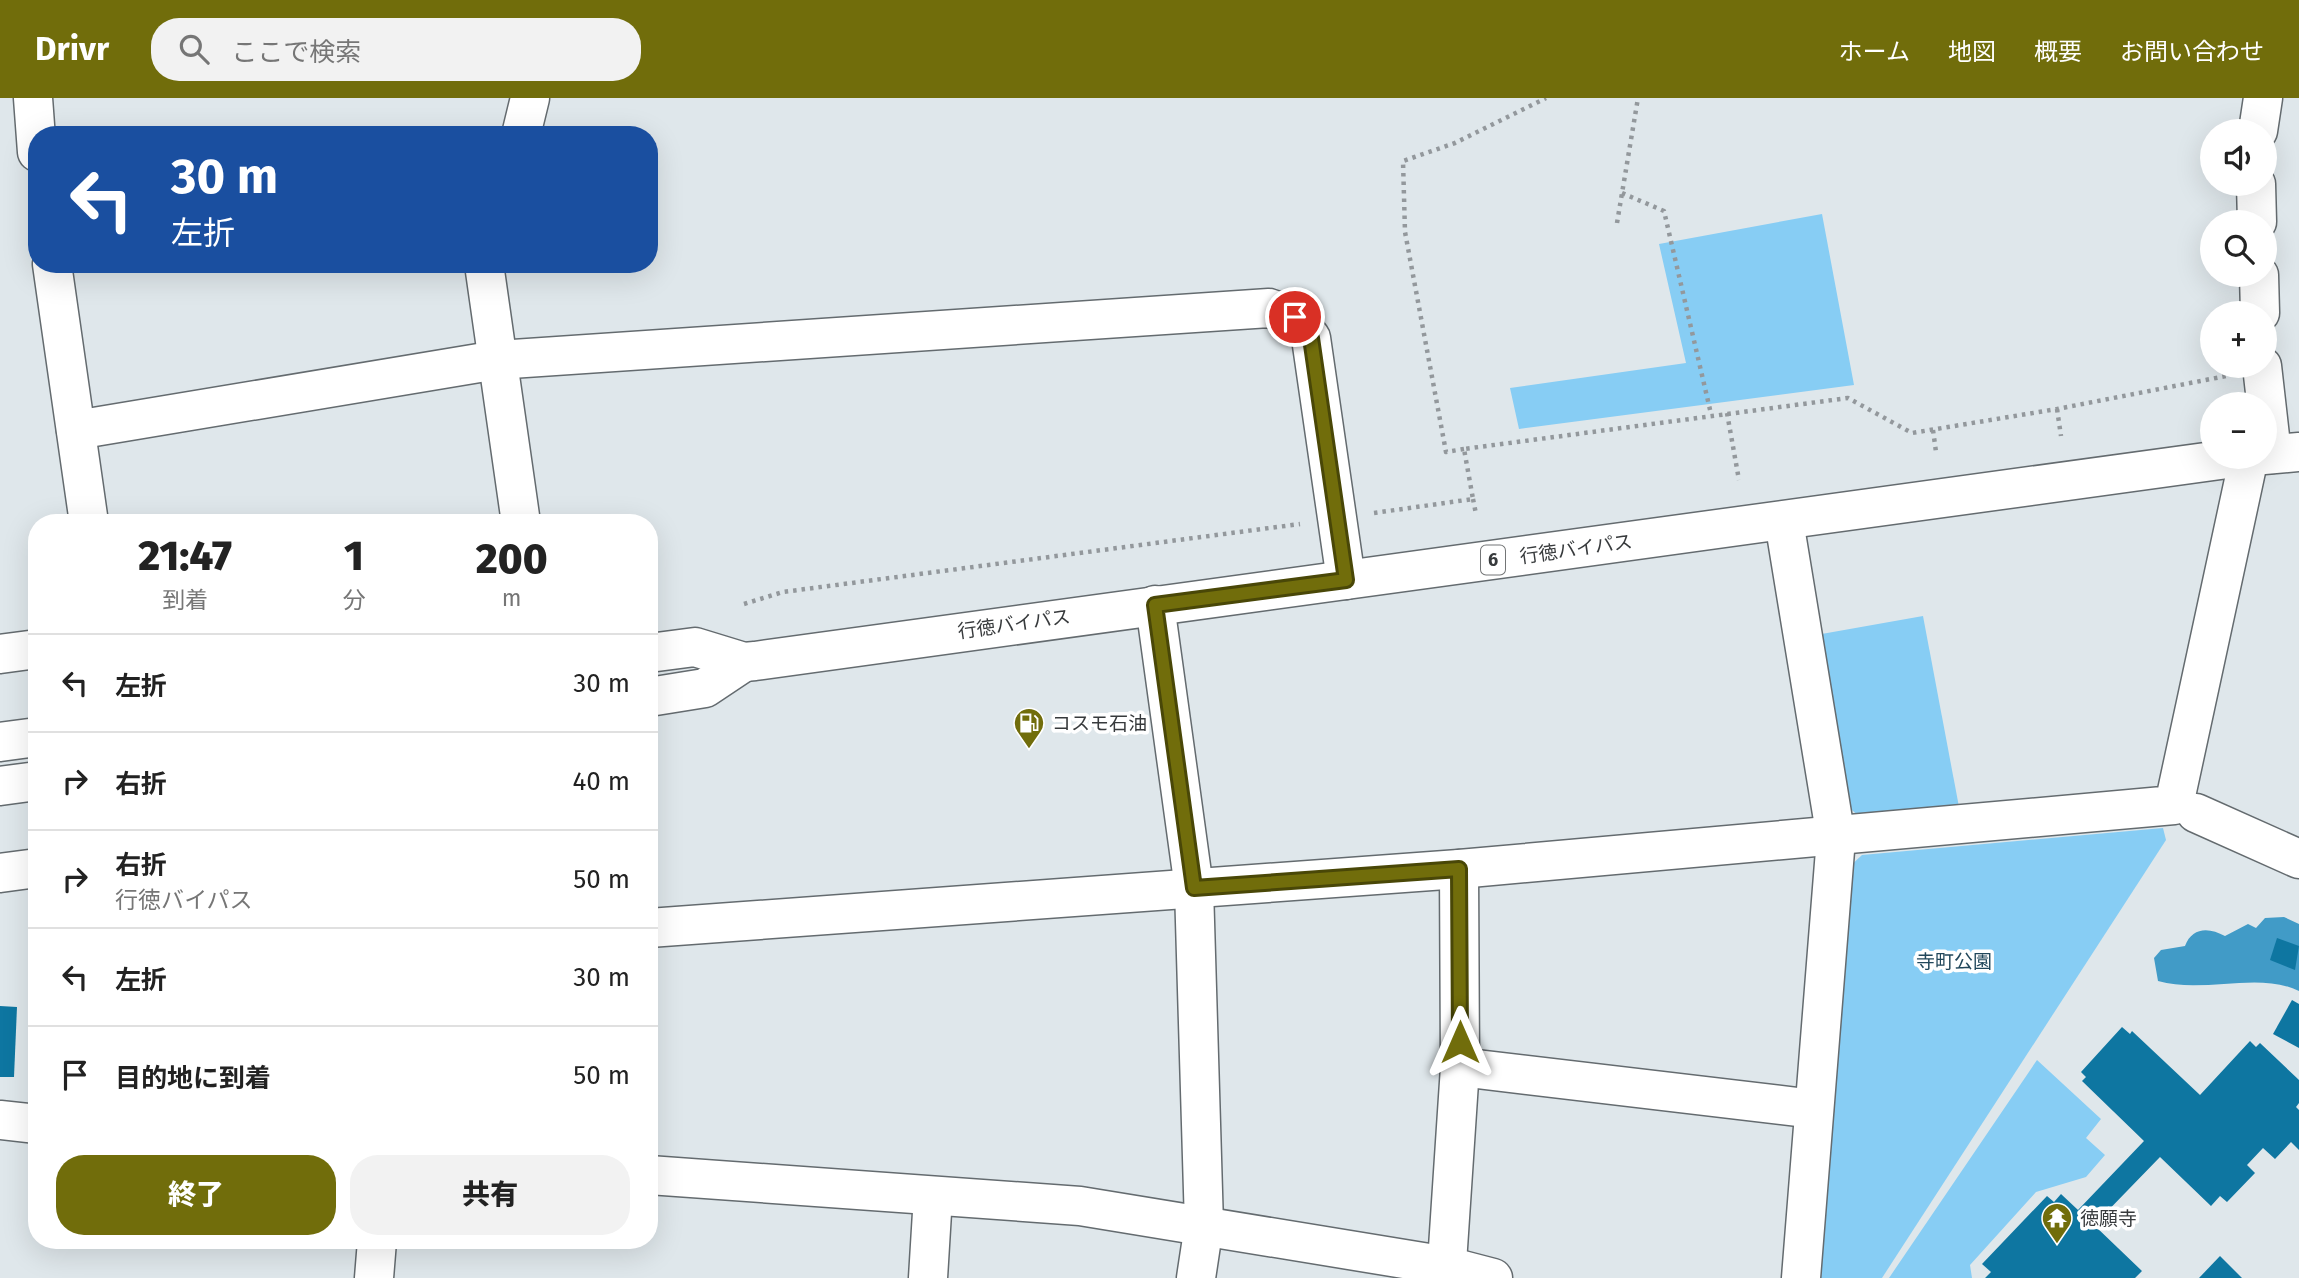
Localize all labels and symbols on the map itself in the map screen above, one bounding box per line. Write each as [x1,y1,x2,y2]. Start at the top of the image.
pin [1265,287,1325,347]
street label: 行徳バイパス [1518,530,1634,568]
road number: 6 [1481,546,1505,574]
street label: 行徳バイパス [956,605,1072,643]
fuel station icon: コスモ石油 [1012,706,1046,750]
place label: コスモ石油 [1052,712,1147,735]
park label: 寺町公園 [1916,950,1992,973]
position arrow [1423,1005,1497,1079]
temple icon: 徳願寺 [2040,1201,2074,1245]
place label: 徳願寺 [2080,1207,2137,1230]

